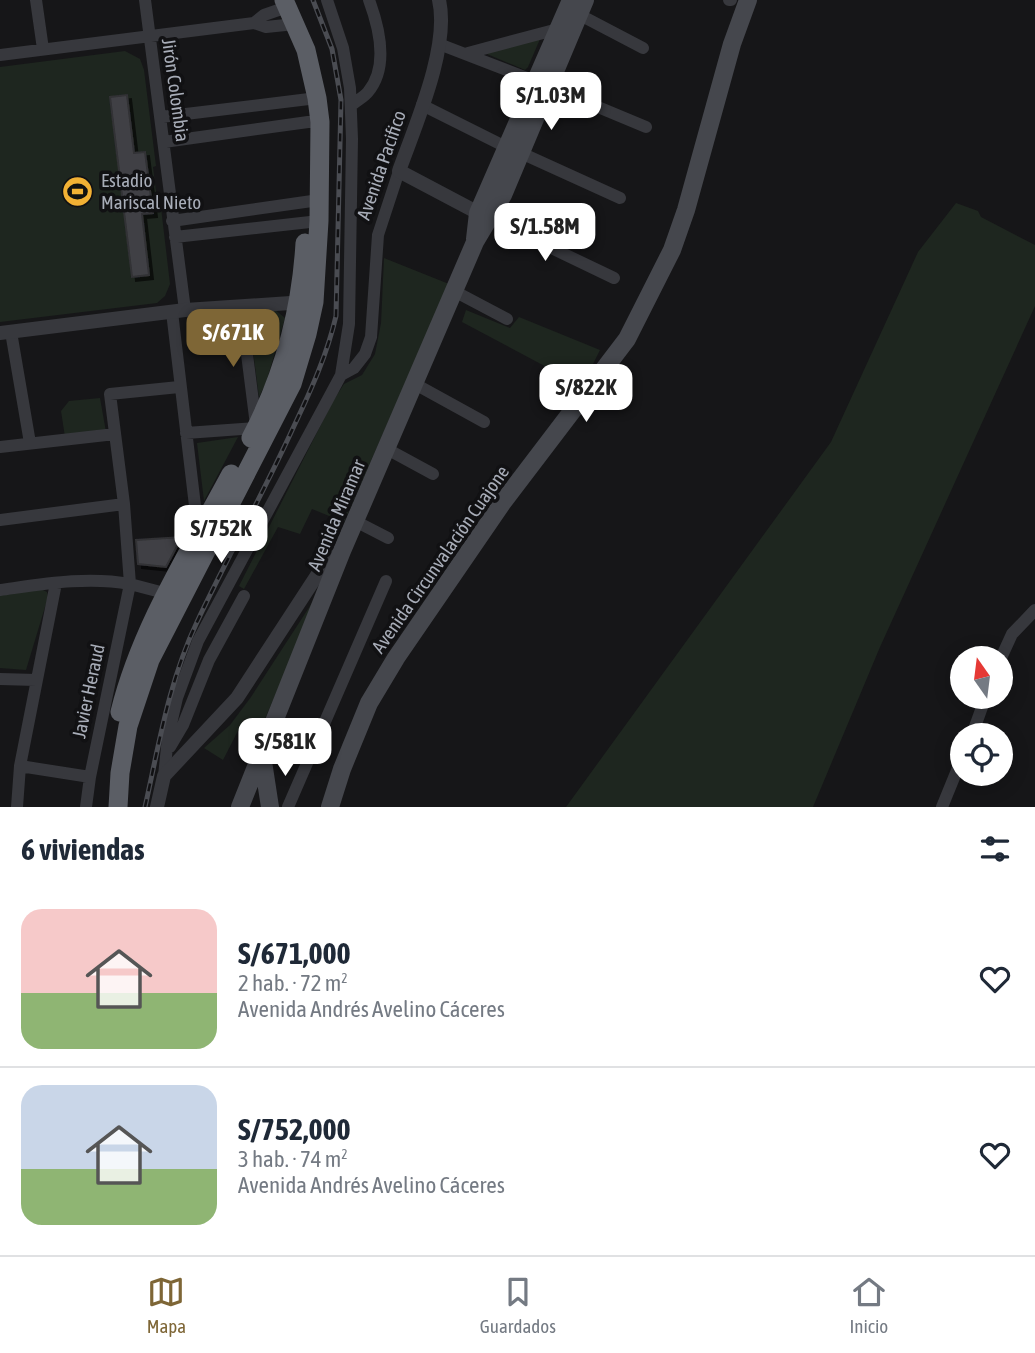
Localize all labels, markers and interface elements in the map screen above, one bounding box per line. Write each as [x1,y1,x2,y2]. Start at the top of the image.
street label: Jirón Colombia [158,37,194,143]
pin: S/1.03M [486,72,616,132]
text: S/1.03M [516,82,586,108]
street label: Avenida Pacifico [352,107,410,223]
place label: Estadio Mariscal Nieto [101,169,201,213]
sports icon: Estadio Mariscal Nieto [61,174,95,208]
pin: S/1.58M [480,204,610,263]
text: S/1.58M [510,213,580,239]
pin: S/671K [176,310,290,369]
text: S/671K [202,319,264,345]
pin: S/822K [529,364,643,424]
text: S/822K [555,374,617,400]
street label: Avenida Miramar [303,456,370,574]
street label: Avenida Circunvalación Cuajone [367,461,513,657]
pin: S/752K [164,505,278,565]
text: S/752K [190,515,252,541]
street label: Javier Heraud [67,642,109,740]
north arrow [950,646,1013,709]
map controls [950,646,1013,786]
pin: S/581K [228,718,342,778]
button: locate [950,723,1013,786]
text: S/581K [254,728,316,754]
icon: filters [976,830,1014,868]
text: 6 viviendas [21,832,145,866]
text: S/671,000 [238,936,351,970]
icon: home [77,937,161,1021]
icon: heart [976,960,1014,998]
text: 2 hab. · 72 m² [238,970,348,996]
text: Avenida Andrés Avelino Cáceres [238,996,505,1022]
text: S/752,000 [238,1112,351,1146]
icon: home [77,1113,161,1197]
icon: heart [976,1136,1014,1174]
text: 3 hab. · 74 m² [238,1146,348,1172]
text: Avenida Andrés Avelino Cáceres [238,1172,505,1198]
tab: Mapa [147,1273,186,1337]
tab: Guardados [480,1273,556,1337]
tab: Inicio [849,1273,888,1337]

